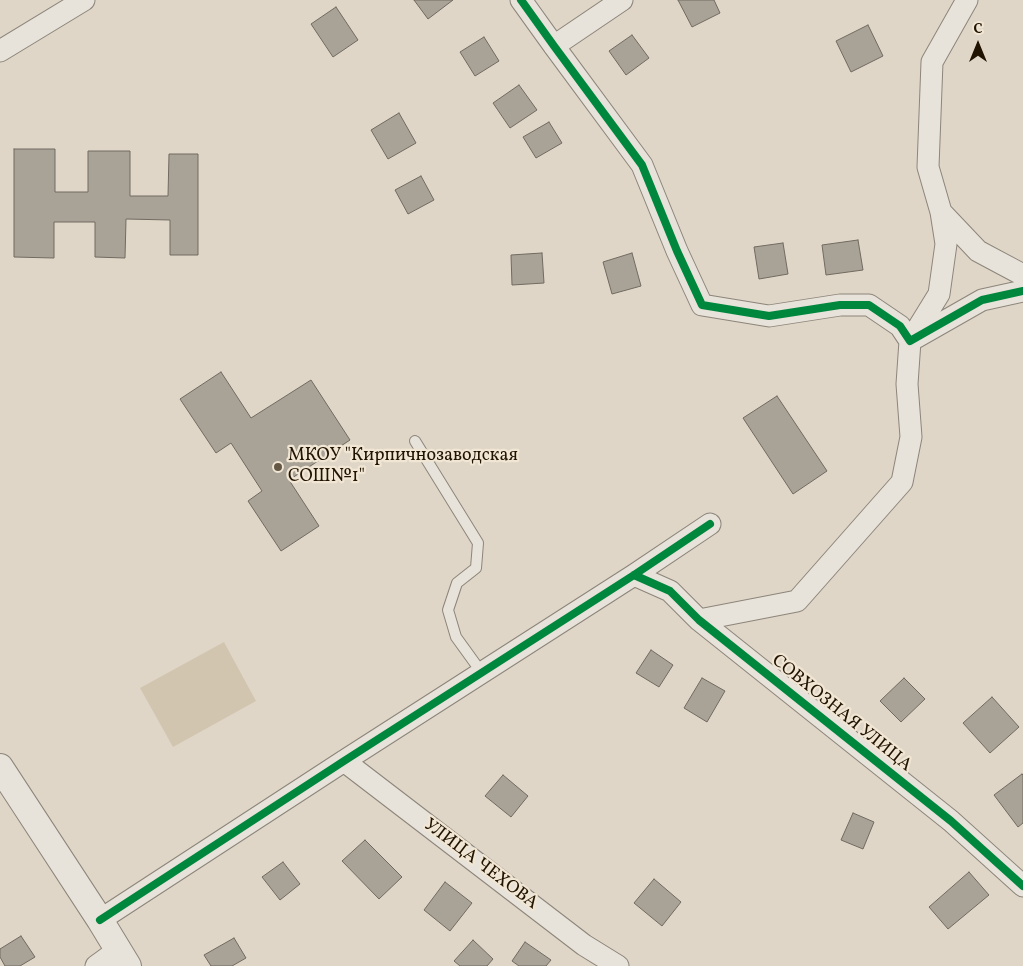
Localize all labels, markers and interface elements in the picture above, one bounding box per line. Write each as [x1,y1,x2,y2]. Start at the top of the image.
north arrow [953,20,1003,70]
text: С [973,20,983,39]
place label: МКОУ "Кирпичнозаводская СОШ№1" [288,446,518,488]
marker: МКОУ "Кирпичнозаводская СОШ№1" [272,461,284,473]
street label: СОВХОЗНАЯ УЛИЦА [766,651,916,777]
street label: УЛИЦА ЧЕХОВА [418,815,542,915]

